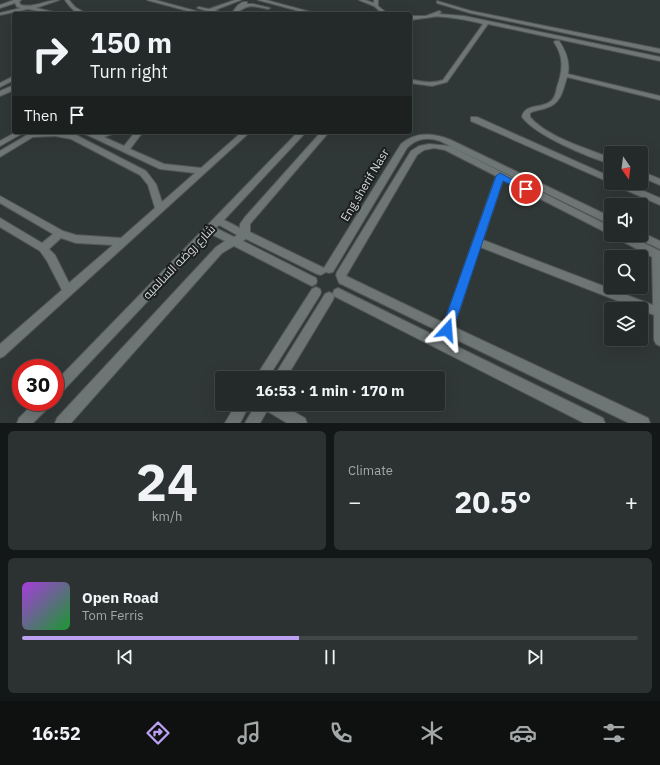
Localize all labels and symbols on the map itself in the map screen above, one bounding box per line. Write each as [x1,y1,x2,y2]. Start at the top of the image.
street label: Eng.sherif Nasr [337,145,392,224]
north arrow [604,146,648,190]
pin [509,172,543,206]
street label: شارع روضه السالميه [139,221,219,303]
position arrow [426,309,468,351]
speed limit sign: 30 [12,359,64,411]

